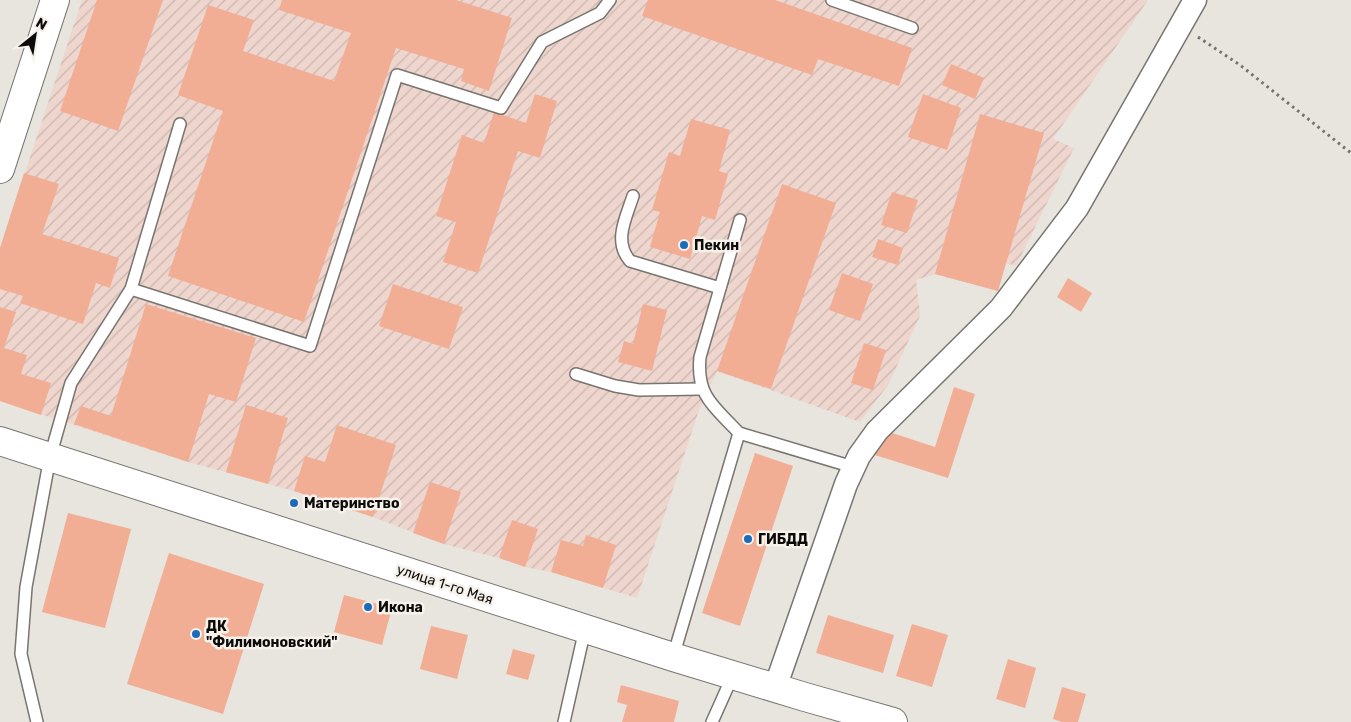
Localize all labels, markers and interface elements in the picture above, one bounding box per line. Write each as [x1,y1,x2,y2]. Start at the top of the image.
north arrow [10,10,60,60]
text: N [33,14,50,34]
place label: Пекин [694,237,739,254]
marker: Пекин [678,239,690,251]
place label: Материнство [304,495,400,512]
marker: Материнство [288,497,300,509]
place label: ГИБДД [758,531,808,548]
marker: ГИБДД [742,533,754,545]
street label: улица 1-го Мая [395,561,495,608]
place label: Икона [378,599,423,616]
marker: Икона [362,601,374,613]
place label: ДК "Филимоновский" [206,618,337,651]
marker: ДК "Филимоновский" [190,628,202,640]

